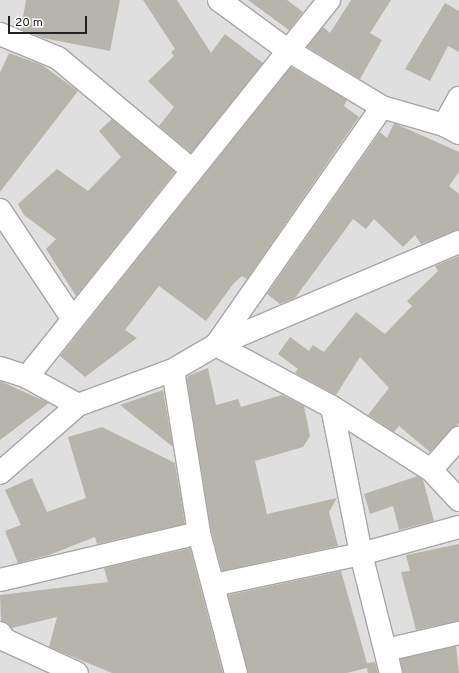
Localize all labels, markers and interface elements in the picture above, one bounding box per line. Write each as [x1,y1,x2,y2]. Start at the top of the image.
scale bar [10,8,89,34]
text: 20 m [15,15,43,31]

